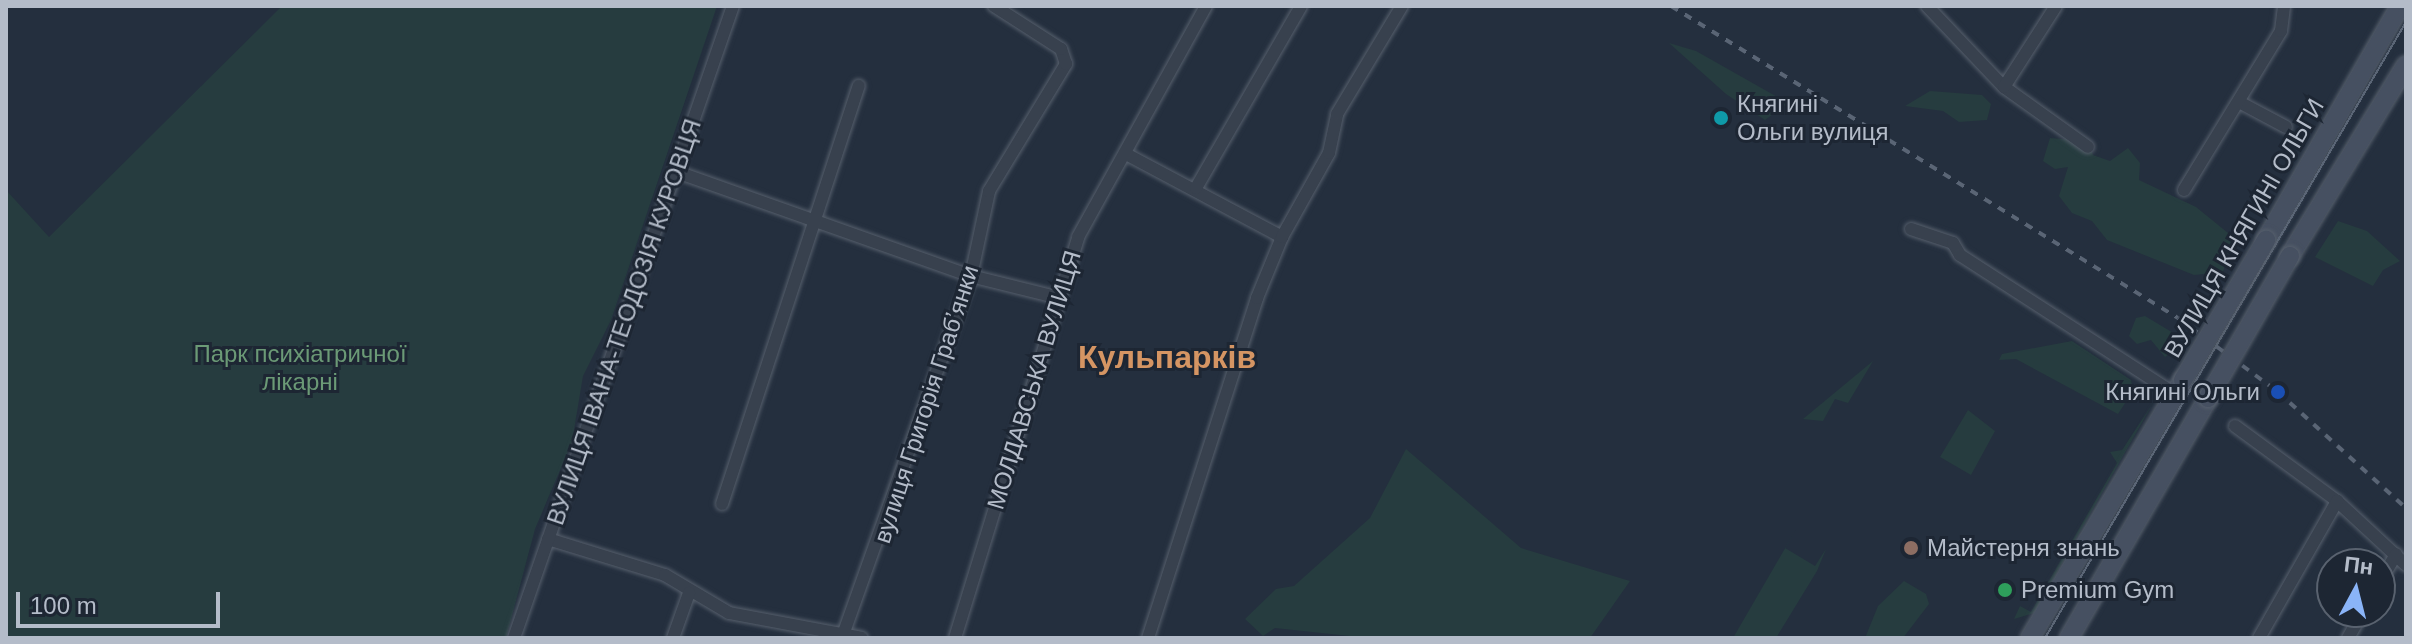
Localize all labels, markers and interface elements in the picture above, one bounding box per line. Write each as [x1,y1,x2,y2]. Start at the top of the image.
place label: Княгині Ольги вулиця [1737,90,1889,146]
street label: ВУЛИЦЯ КНЯГИНІ ОЛЬГИ [2158,93,2330,363]
marker: Княгині Ольги вулиця [1712,109,1730,127]
street label: ВУЛИЦЯ ІВАНА-ТЕОДОЗІЯ КУРОВЦЯ [541,115,707,529]
street label: МОЛДАВСЬКА ВУЛИЦЯ [981,247,1087,513]
street label: вулиця Григорія Грабʼянки [867,261,985,547]
district label: Кульпарків [1078,338,1256,376]
park label: Парк психіатричної лікарні [193,340,407,396]
place label: Княгині Ольги [2105,378,2260,406]
marker: Княгині Ольги [2267,381,2289,403]
place label: Майстерня знань [1927,534,2120,562]
marker: Майстерня знань [1902,539,1920,557]
north arrow [2316,548,2396,628]
text: Пн [2343,551,2375,580]
scale bar [20,576,224,626]
place label: Premium Gym [2021,576,2174,604]
marker: Premium Gym [1996,581,2014,599]
text: 100 m [30,592,97,619]

